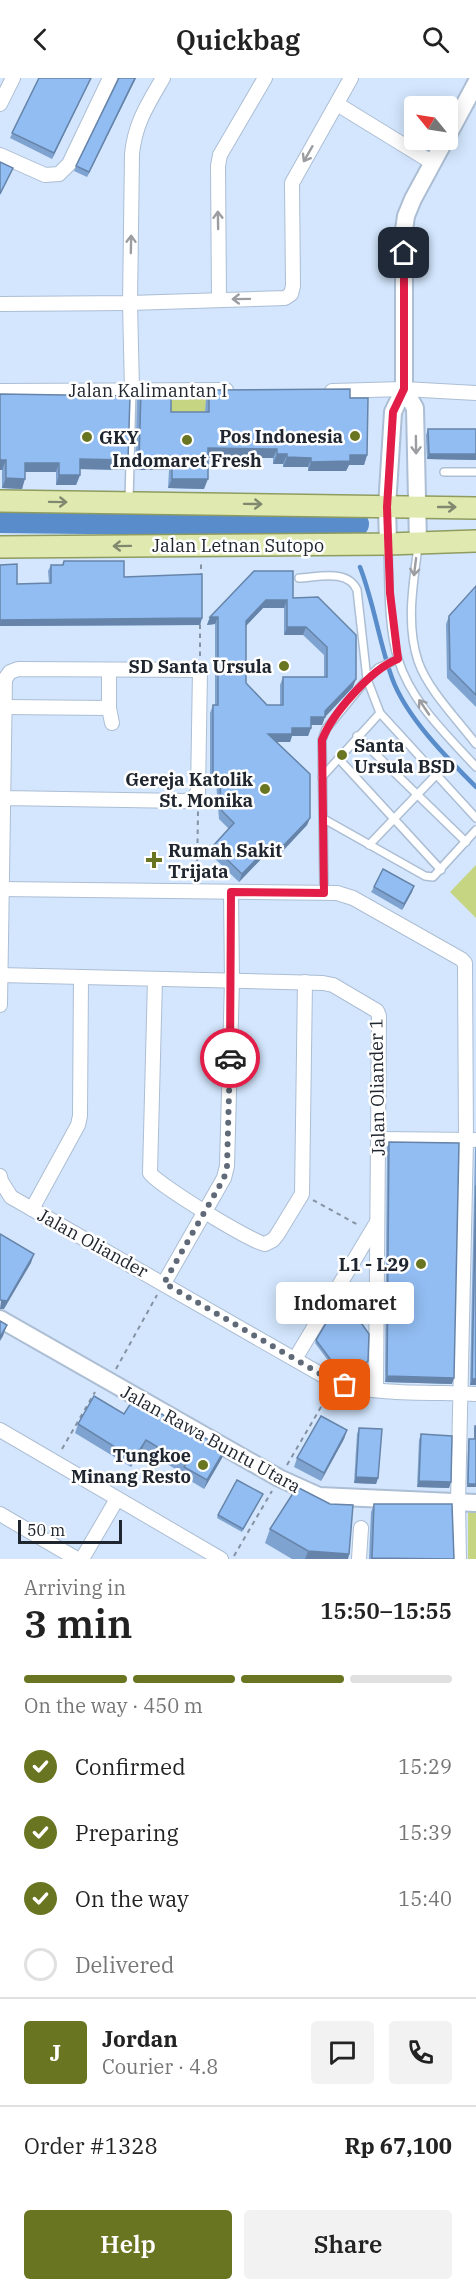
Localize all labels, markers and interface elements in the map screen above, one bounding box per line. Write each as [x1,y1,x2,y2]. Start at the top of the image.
text: Quickbag [176,22,300,57]
icon: back [24,23,57,56]
icon: search [419,23,452,56]
north arrow [404,96,458,150]
map controls [404,96,458,150]
one-way arrow [301,145,313,162]
one-way arrow [212,211,224,231]
pin [378,227,429,278]
one-way arrow [125,235,137,255]
icon: home [387,236,420,269]
one-way arrow [232,294,252,305]
street label: Jalan Kalimantan I [69,379,227,402]
place label: Pos Indonesia [219,425,343,448]
place label: GKY [99,426,139,449]
marker: Pos Indonesia [348,429,362,443]
marker: GKY [80,430,94,444]
marker: Indomaret Fresh [180,433,194,447]
one-way arrow [411,434,422,454]
place label: Indomaret Fresh [112,449,262,472]
one-way arrow [48,496,68,508]
one-way arrow [243,498,263,510]
one-way arrow [436,501,456,513]
street label: Jalan Letnan Sutopo [152,534,324,557]
one-way arrow [112,540,132,552]
one-way arrow [410,557,421,577]
place label: SD Santa Ursula [129,655,272,678]
marker: SD Santa Ursula [277,659,291,673]
one-way arrow [418,699,430,716]
place label: Santa Ursula BSD [354,734,455,778]
marker: Santa Ursula BSD [335,748,349,762]
place label: Gereja Katolik St. Monika [125,768,254,812]
marker: Gereja Katolik St. Monika [258,782,272,796]
place label: Rumah Sakit Trijata [168,839,282,883]
marker: Rumah Sakit Trijata [145,851,163,869]
street label: Jalan Oliander 1 [364,1018,390,1156]
courier [200,1028,260,1088]
icon: car [214,1042,247,1075]
street label: Jalan Oliander [34,1203,152,1283]
place label: L1 - L29 [339,1253,409,1276]
marker: L1 - L29 [414,1257,428,1271]
callout: Indomaret [276,1283,414,1325]
text: Indomaret [293,1289,397,1316]
pin [319,1359,370,1410]
icon: bag [328,1368,361,1401]
street label: Jalan Rawa Buntu Utara [117,1380,305,1498]
place label: Tungkoe Minang Resto [71,1444,191,1488]
marker: Tungkoe Minang Resto [196,1458,210,1472]
scale bar [18,1517,122,1544]
text: 50 m [27,1520,65,1540]
text: Arriving in [24,1574,126,1601]
text: 15:50–15:55 [320,1596,452,1625]
text: 3 min [24,1598,132,1649]
text: On the way · 450 m [24,1692,203,1719]
icon: check [24,1750,57,1783]
text: Confirmed [75,1752,186,1781]
text: 15:29 [398,1753,452,1780]
icon: check [24,1816,57,1849]
text: Preparing [75,1818,179,1847]
text: 15:39 [398,1819,452,1846]
icon: check [24,1882,57,1915]
text: On the way [75,1884,189,1913]
text: 15:40 [398,1885,452,1912]
text: Delivered [75,1950,174,1979]
button: chat [311,2021,374,2084]
button: phone [389,2021,452,2084]
text: Jordan [102,2024,178,2053]
text: J [50,2038,61,2067]
text: Courier · 4.8 [102,2053,218,2080]
text: Order #1328 [24,2131,158,2160]
text: Rp 67,100 [345,2131,452,2160]
button: Help [24,2210,232,2279]
button: Share [244,2210,452,2279]

